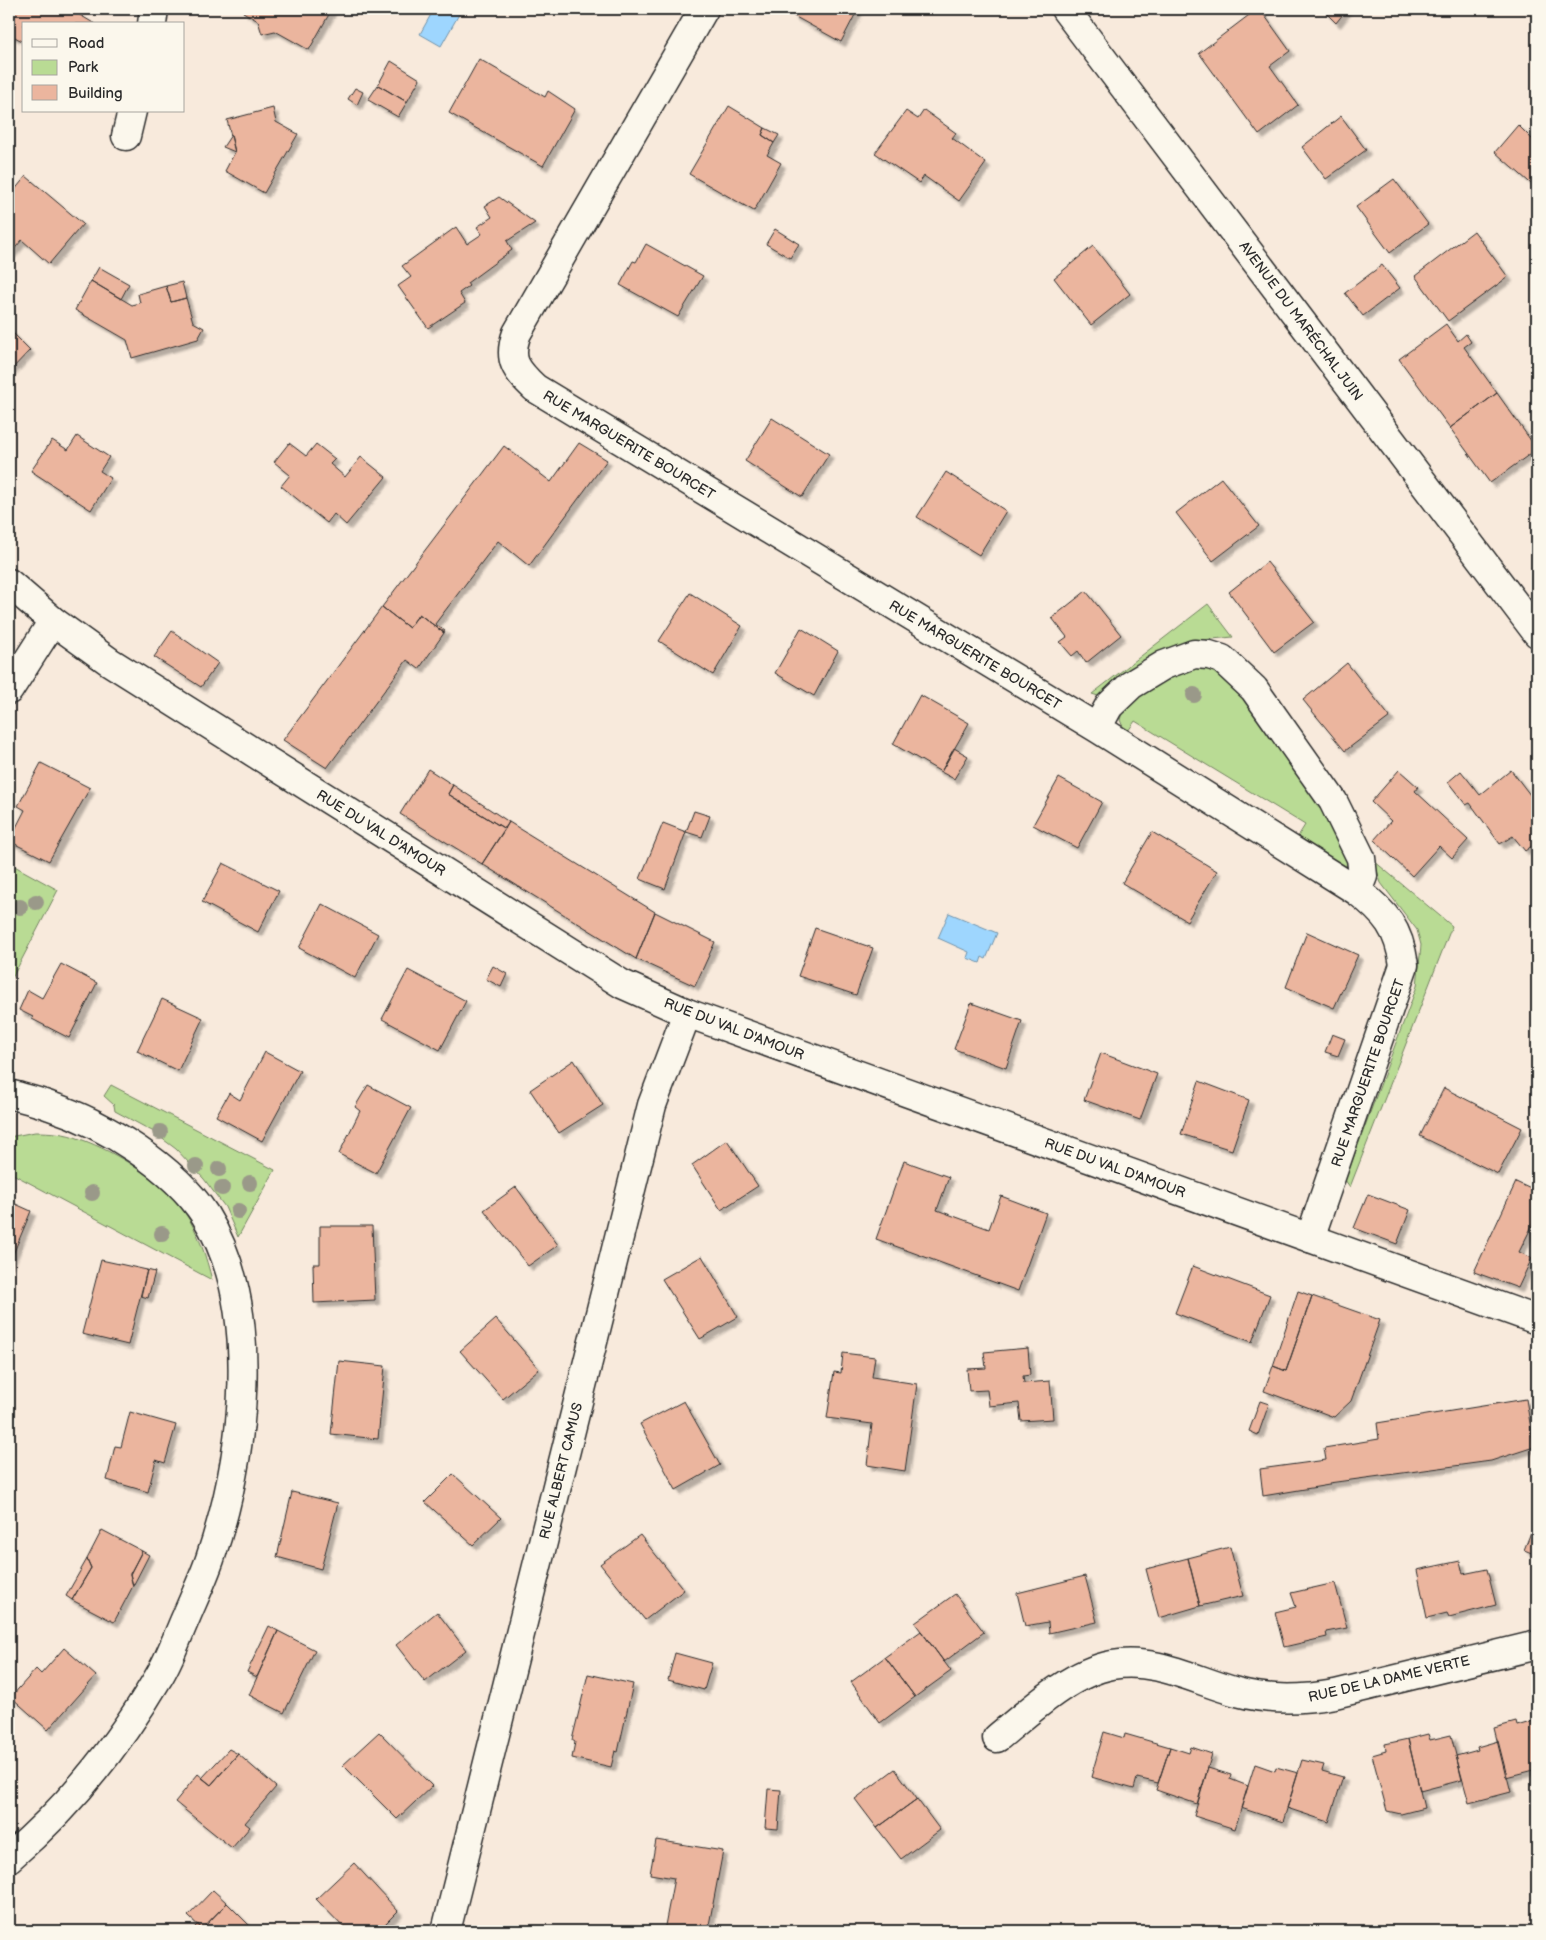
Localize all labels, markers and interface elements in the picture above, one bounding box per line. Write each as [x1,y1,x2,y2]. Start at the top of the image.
legend [22,22,185,112]
text: Road [68,34,104,53]
text: Park [68,58,99,77]
text: Building [68,84,123,103]
street label: AVENUE DU MARÉCHAL JUIN [1236,237,1367,404]
street label: RUE MARGUERITE BOURCET [540,387,719,503]
street label: RUE MARGUERITE BOURCET [886,597,1065,713]
street label: RUE DU VAL D'AMOUR [313,786,449,880]
street label: RUE MARGUERITE BOURCET [1328,976,1408,1169]
street label: RUE DU VAL D'AMOUR [661,994,807,1064]
street label: RUE DU VAL D'AMOUR [1042,1135,1188,1201]
street label: RUE ALBERT CAMUS [536,1401,586,1541]
street label: RUE DE LA DAME VERTE [1307,1652,1471,1706]

